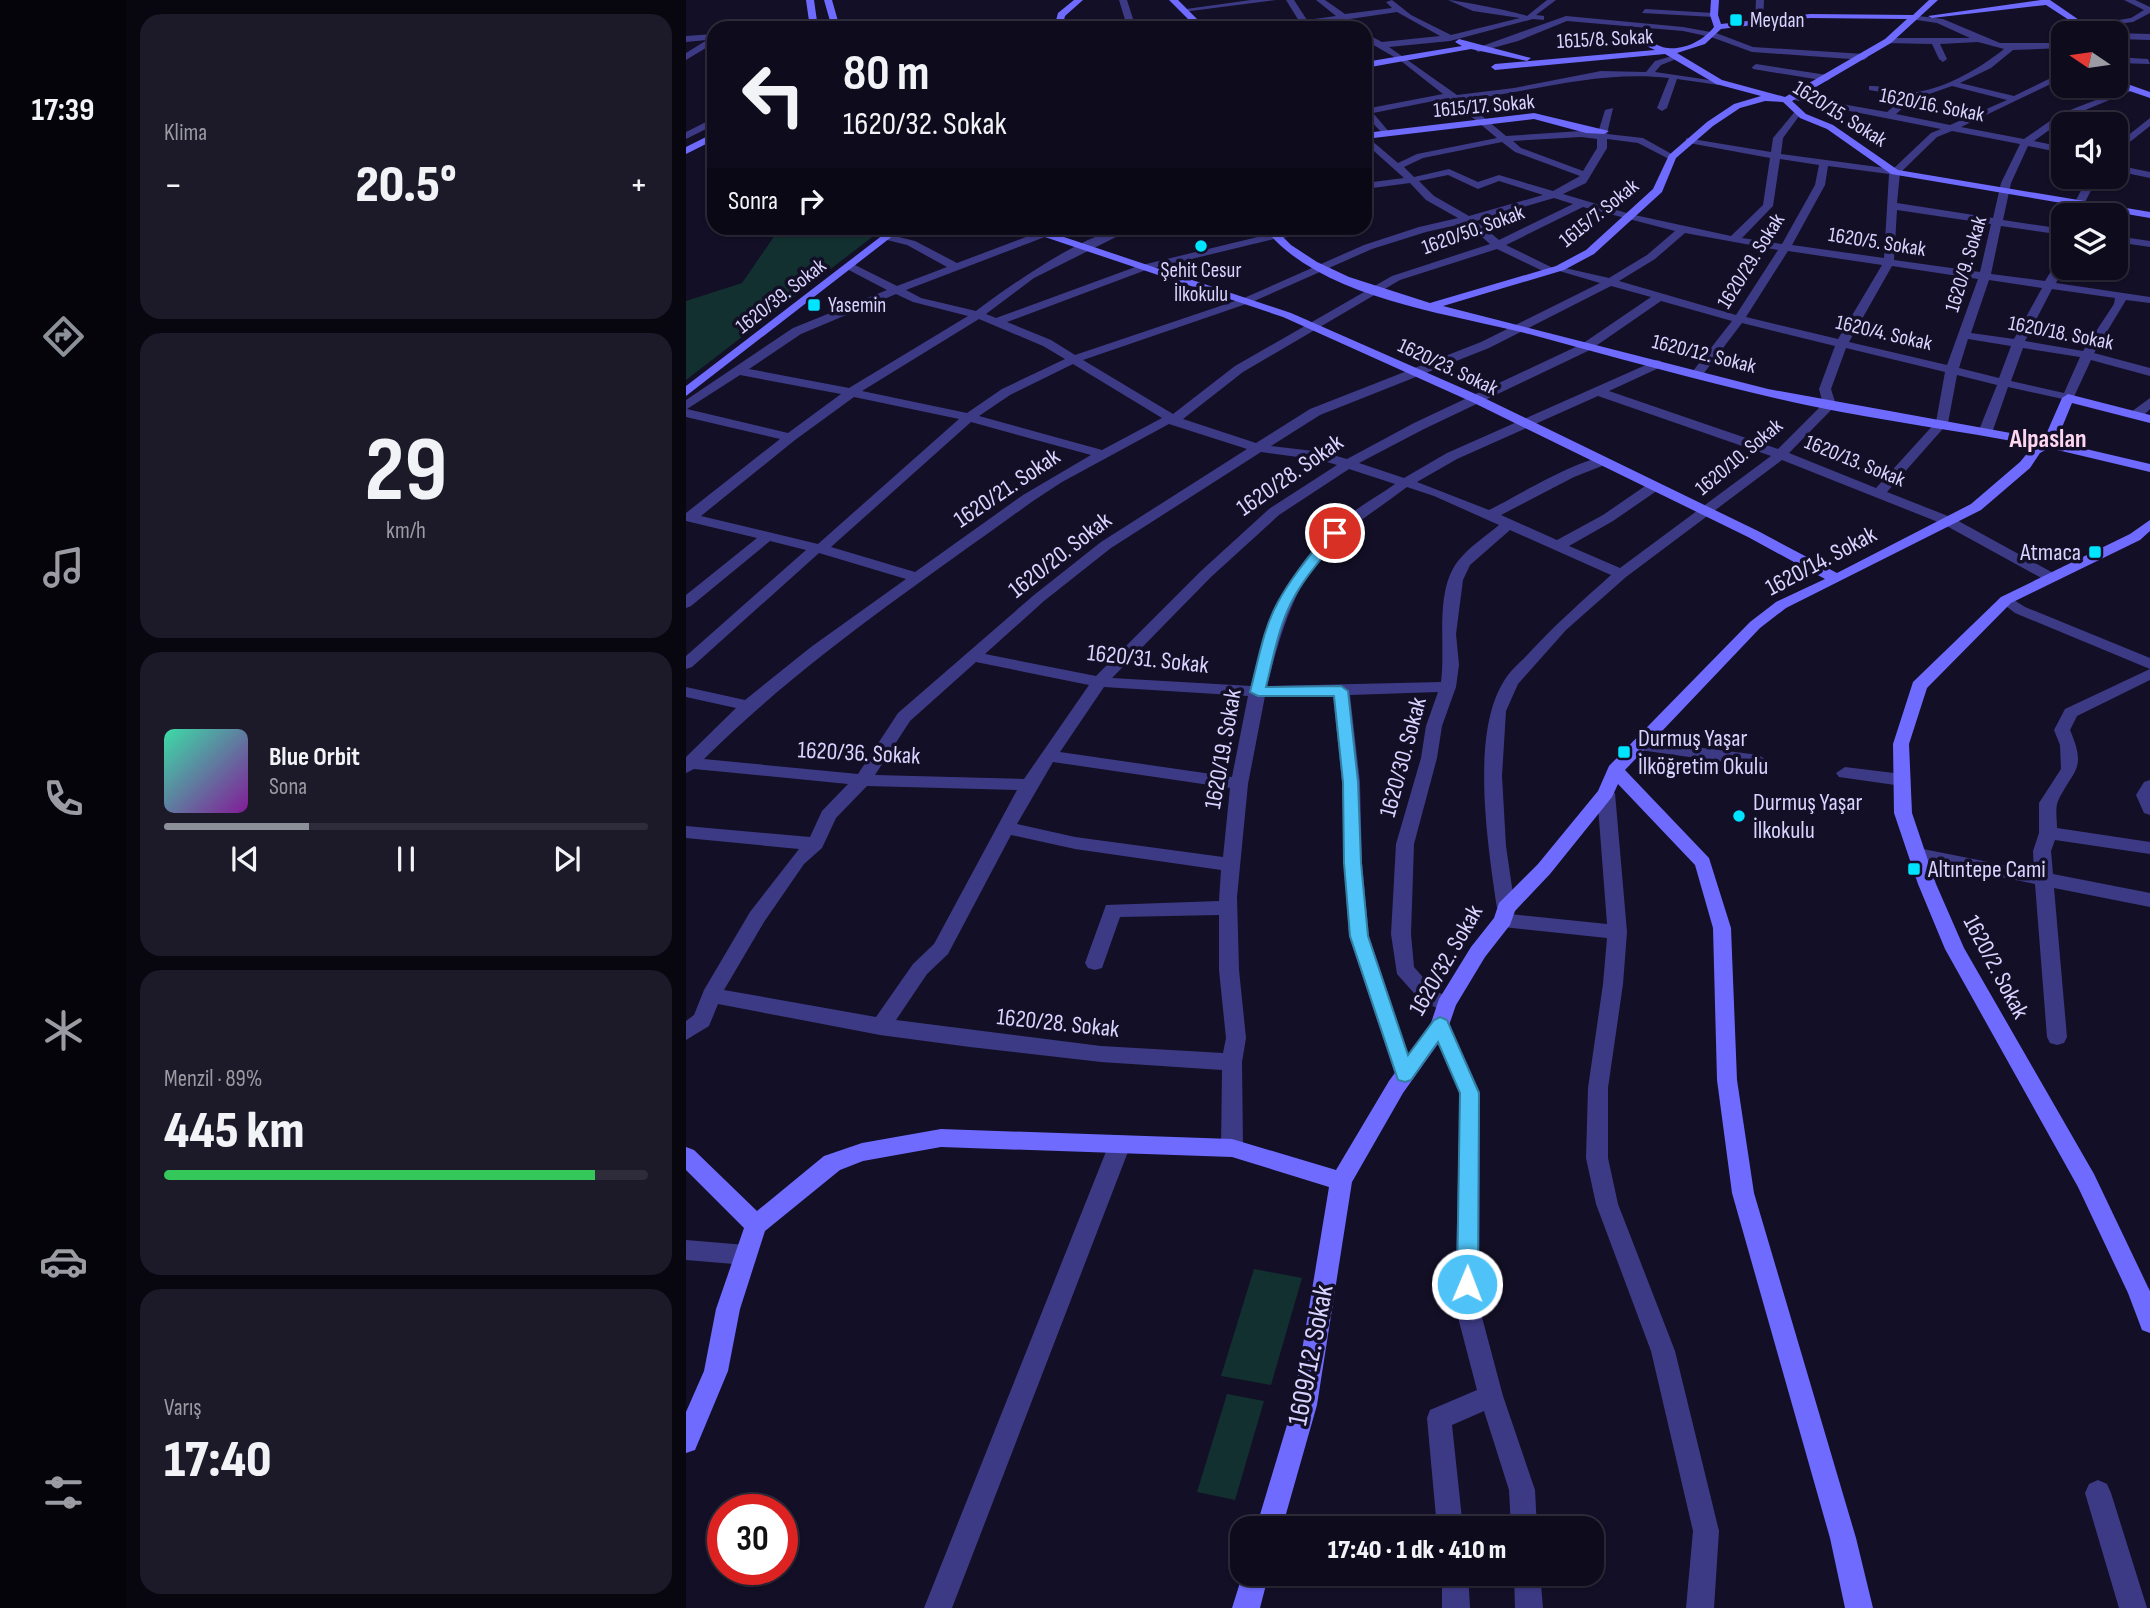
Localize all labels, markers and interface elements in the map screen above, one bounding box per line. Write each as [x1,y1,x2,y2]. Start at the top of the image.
place label: Meydan [1750,8,1805,33]
marker: Meydan [1728,12,1744,28]
north arrow [2051,21,2128,98]
map controls [2051,21,2128,280]
street label: 1615/8. Sokak [1556,24,1654,54]
text: 80 m [843,45,930,104]
icon: left [728,49,819,140]
street label: 1620/15. Sokak [1789,75,1891,153]
street label: 1620/16. Sokak [1878,83,1986,127]
street label: 1615/17. Sokak [1432,89,1536,123]
text: 17:39 [32,91,94,130]
text: 1620/32. Sokak [843,105,1007,144]
button: sound [2051,112,2128,189]
text: Klima [164,119,207,147]
text: 20.5° [355,154,457,217]
text: − [164,163,183,208]
text: + [629,163,648,208]
street label: 1615/7. Sokak [1554,173,1644,253]
icon: right [792,182,830,220]
text: Sonra [728,186,778,217]
street label: 1620/50. Sokak [1418,200,1528,260]
button: layers [2051,203,2128,280]
street label: 1620/29. Sokak [1712,209,1790,313]
street label: 1620/9. Sokak [1940,213,1992,315]
street label: 1620/5. Sokak [1826,222,1928,262]
marker: Şehit Cesur İlkokulu [1193,238,1209,254]
street label: 1620/39. Sokak [731,253,831,339]
place label: Şehit Cesur İlkokulu [1161,258,1241,307]
place label: Yasemin [828,293,886,318]
marker: Yasemin [806,297,822,313]
street label: 1620/4. Sokak [1833,310,1935,356]
street label: 1620/18. Sokak [2006,311,2116,355]
icon: directions [39,312,88,361]
street label: 1620/12. Sokak [1649,329,1759,379]
street label: 1620/23. Sokak [1394,333,1502,401]
street label: 1620/10. Sokak [1690,413,1788,501]
text: 29 [365,417,448,526]
district label: Alpaslan [2008,424,2087,455]
street label: 1620/28. Sokak [1231,428,1349,522]
street label: 1620/13. Sokak [1801,430,1909,492]
street label: 1620/21. Sokak [948,442,1066,534]
pin [1305,503,1365,563]
street label: 1620/20. Sokak [1003,506,1117,604]
icon: arrive [1316,514,1354,552]
text: km/h [386,517,426,545]
street label: 1620/14. Sokak [1761,520,1881,602]
place label: Atmaca [2019,538,2081,567]
icon: music [39,543,88,592]
marker: Atmaca [2087,544,2103,560]
street label: 1620/31. Sokak [1086,638,1210,680]
street label: 1620/19. Sokak [1198,687,1248,811]
street label: 1620/30. Sokak [1373,694,1433,820]
place label: Durmuş Yaşar İlköğretim Okulu [1638,724,1768,781]
street label: 1620/36. Sokak [797,735,921,771]
text: Blue Orbit [269,742,360,773]
marker: Durmuş Yaşar İlköğretim Okulu [1616,744,1632,760]
text: Sona [269,773,307,801]
icon: phone [39,774,88,823]
place label: Durmuş Yaşar İlkokulu [1753,788,1863,845]
marker: Durmuş Yaşar İlkokulu [1731,808,1747,824]
icon: previous [226,840,264,878]
icon: pause [387,840,425,878]
icon: next [548,840,586,878]
place label: Altıntepe Cami [1927,855,2046,884]
marker: Altıntepe Cami [1906,861,1922,877]
street label: 1620/32. Sokak [1403,900,1489,1020]
street label: 1620/2. Sokak [1957,910,2035,1024]
street label: 1620/28. Sokak [995,1002,1121,1044]
icon: climate [39,1006,88,1055]
text: Menzil · 89% [164,1065,262,1093]
text: 445 km [164,1100,304,1163]
icon: car [39,1237,88,1286]
position arrow [1430,1247,1504,1321]
street label: 1609/12. Sokak [1281,1282,1341,1428]
text: Varış [164,1394,202,1422]
text: 17:40 [164,1429,271,1492]
icon: filters [39,1468,88,1517]
speed limit sign: 30 [707,1494,798,1585]
text: 17:40 · 1 dk · 410 m [1328,1535,1506,1566]

